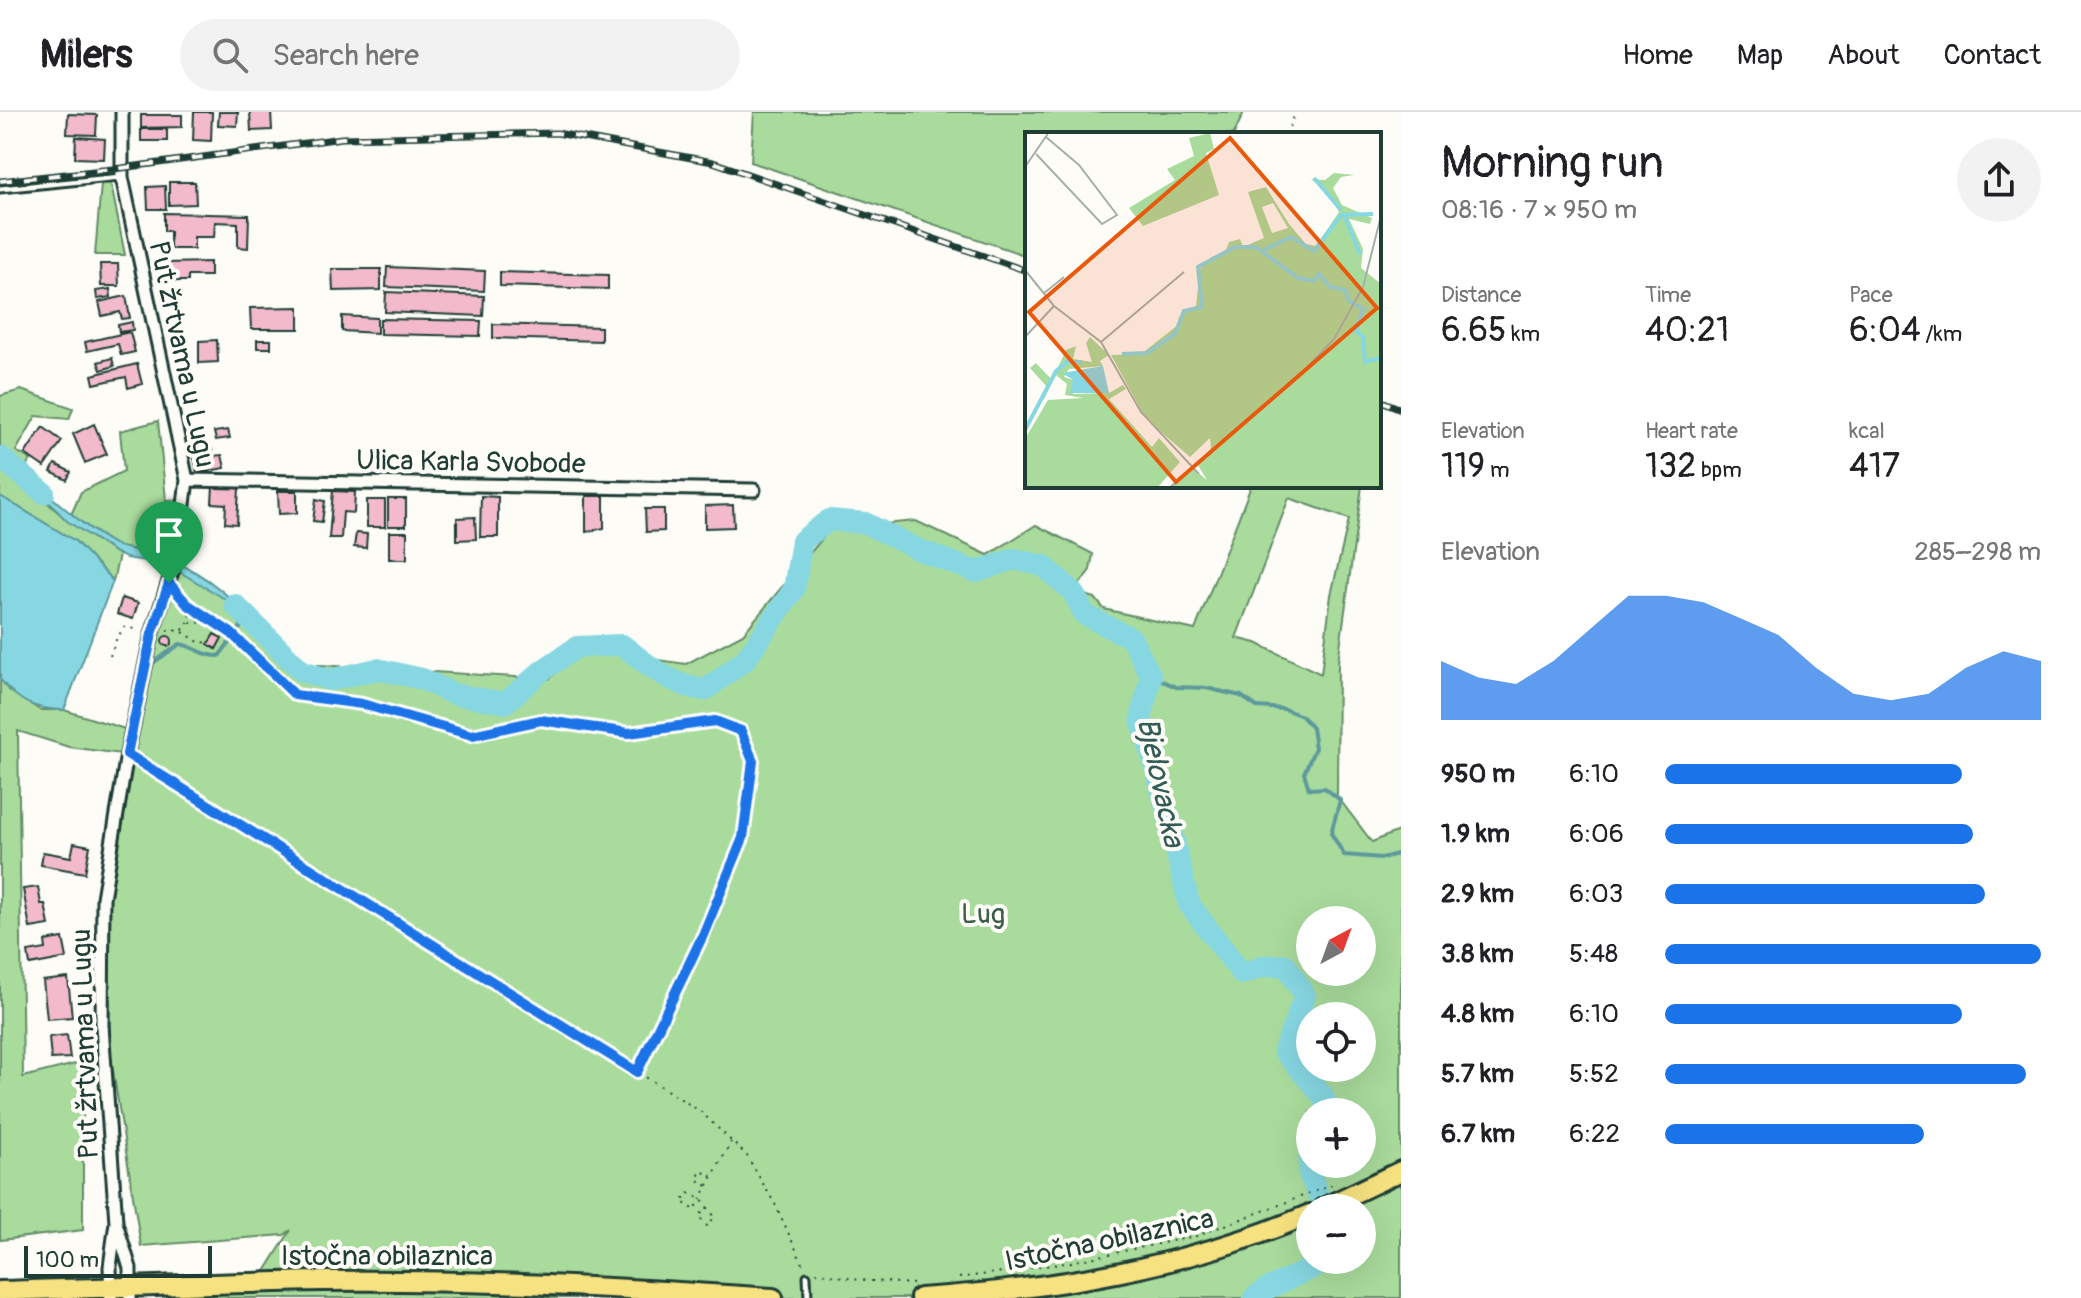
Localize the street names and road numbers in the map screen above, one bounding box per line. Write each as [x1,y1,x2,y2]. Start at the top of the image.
street label: Put žrtvama u Lugu [140,238,223,471]
street label: Ulica Karla Svobode [356,443,586,482]
street label: Put žrtvama u Lugu [64,928,107,1160]
street label: Istočna obilaznica [1002,1201,1217,1280]
street label: Istočna obilaznica [281,1239,493,1274]

